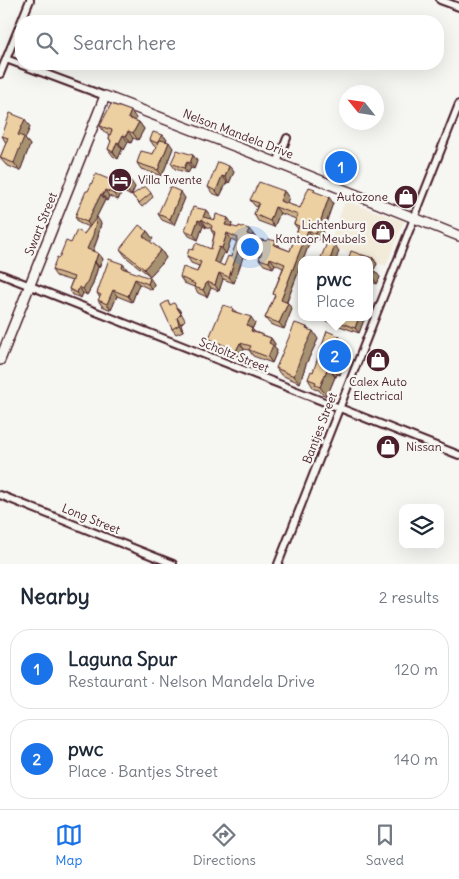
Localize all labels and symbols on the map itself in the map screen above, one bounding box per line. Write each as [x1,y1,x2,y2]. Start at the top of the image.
north arrow [339,85,384,130]
street label: Nelson Mandela Drive [181,106,296,162]
pin: 1 [325,148,357,186]
hotel icon: Villa Twente [107,167,133,193]
place label: Villa Twente [138,172,202,187]
shop icon: Autozone [393,184,419,210]
place label: Autozone [337,189,388,204]
street label: Swart Street [21,190,60,258]
place label: Lichtenburg Kantoor Meubels [275,217,366,246]
shop icon: Lichtenburg Kantoor Meubels [370,219,396,245]
your location [237,234,263,260]
street label: Scholtz Street [197,334,271,375]
pin: 2 [319,337,351,375]
shop icon: Calex Auto Electrical [365,347,391,373]
place label: Calex Auto Electrical [349,374,407,403]
street label: Bantjes Street [299,390,340,466]
shop icon: Nissan [375,434,401,460]
place label: Nissan [406,439,442,454]
street label: Long Street [60,500,123,537]

